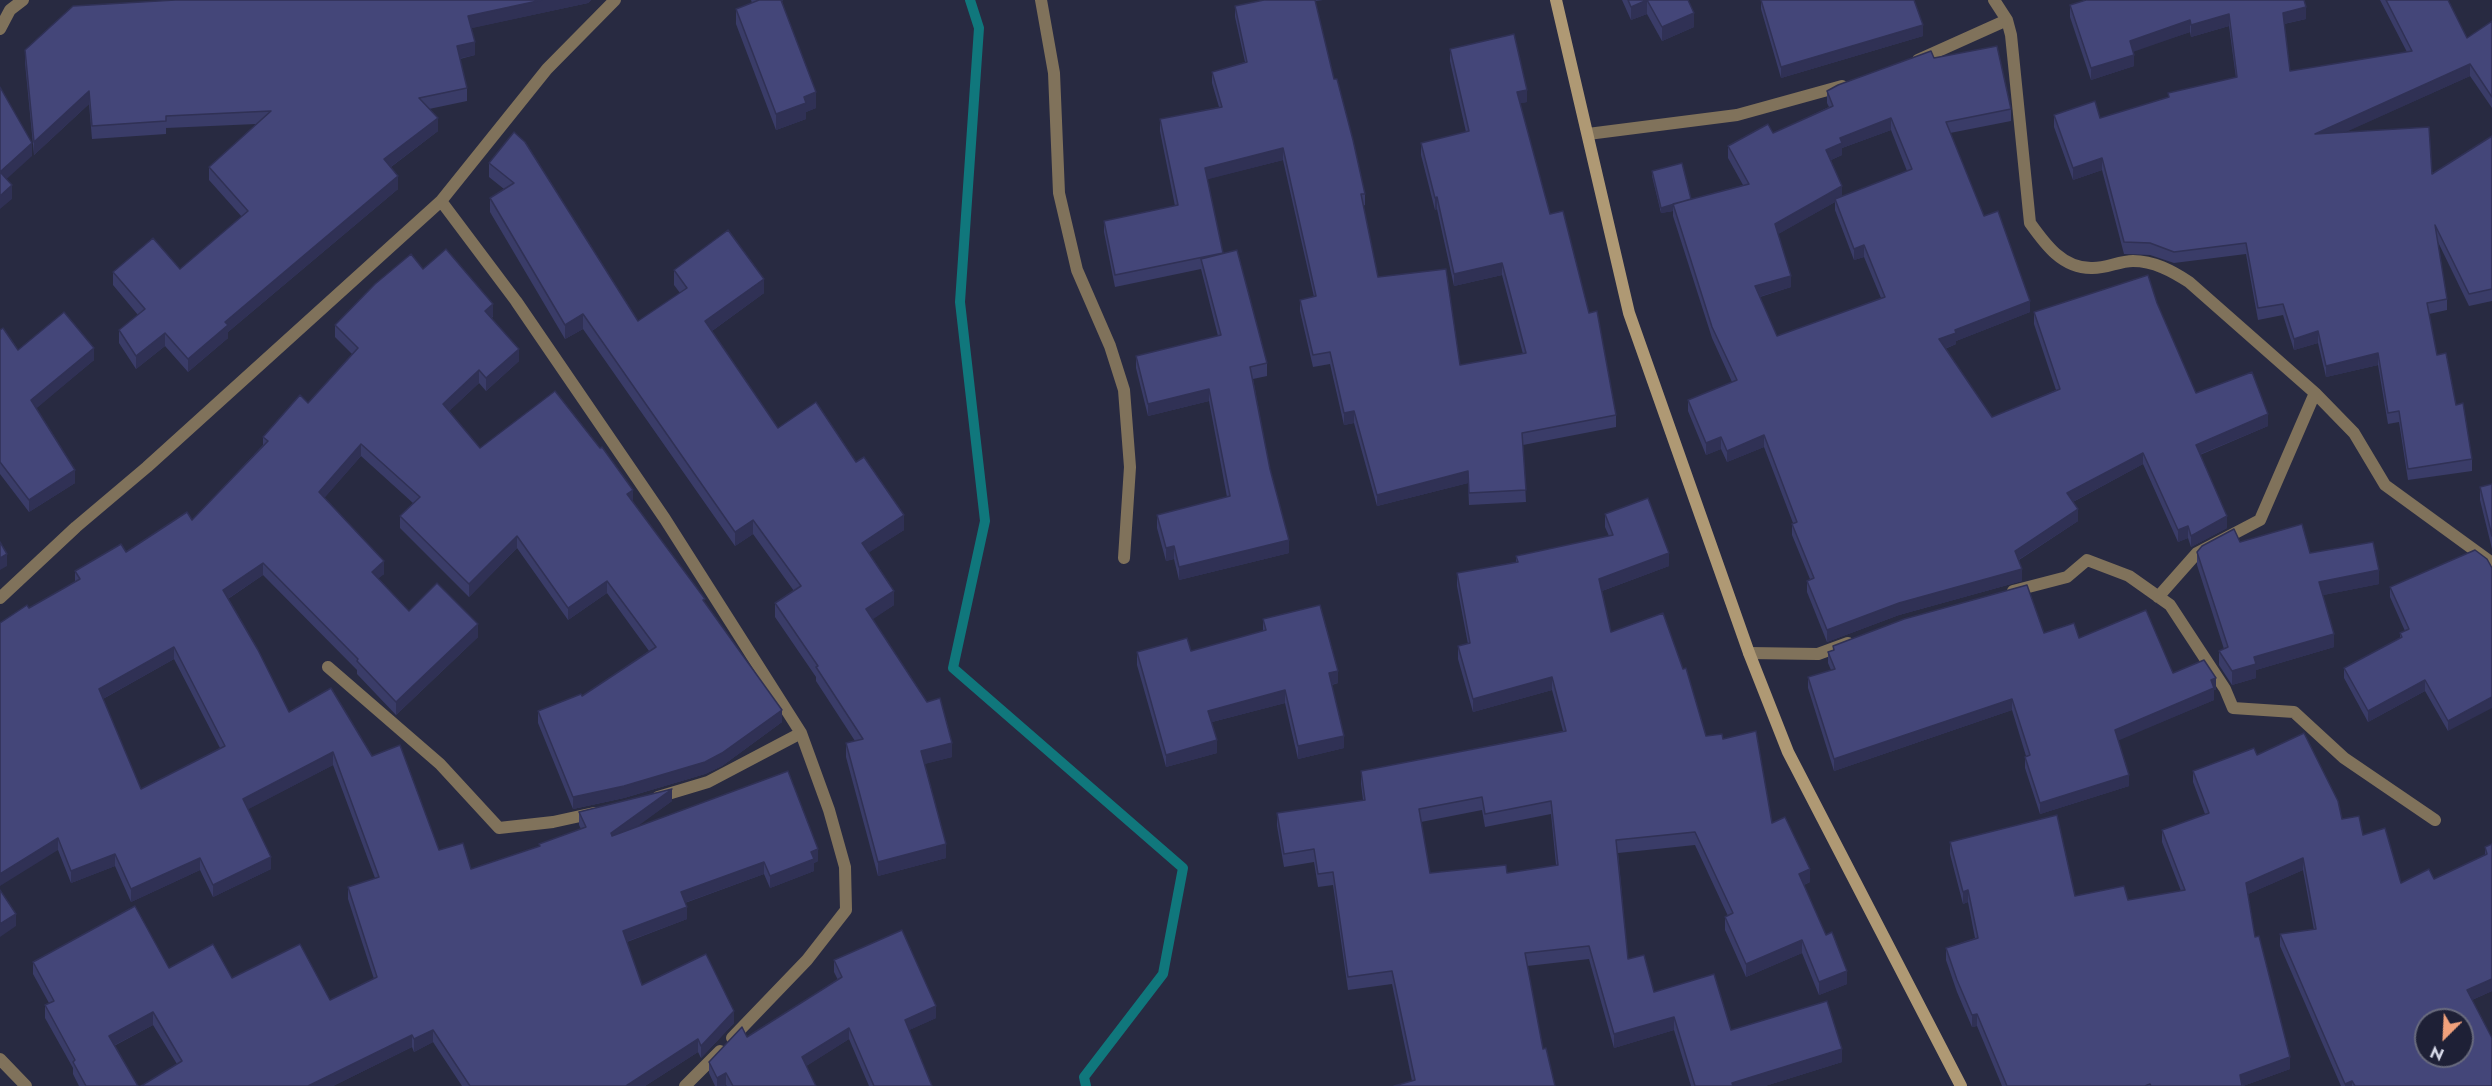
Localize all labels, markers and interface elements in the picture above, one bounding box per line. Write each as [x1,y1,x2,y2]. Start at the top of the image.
north arrow [2414,1008,2474,1068]
text: N [2427,1040,2448,1066]

